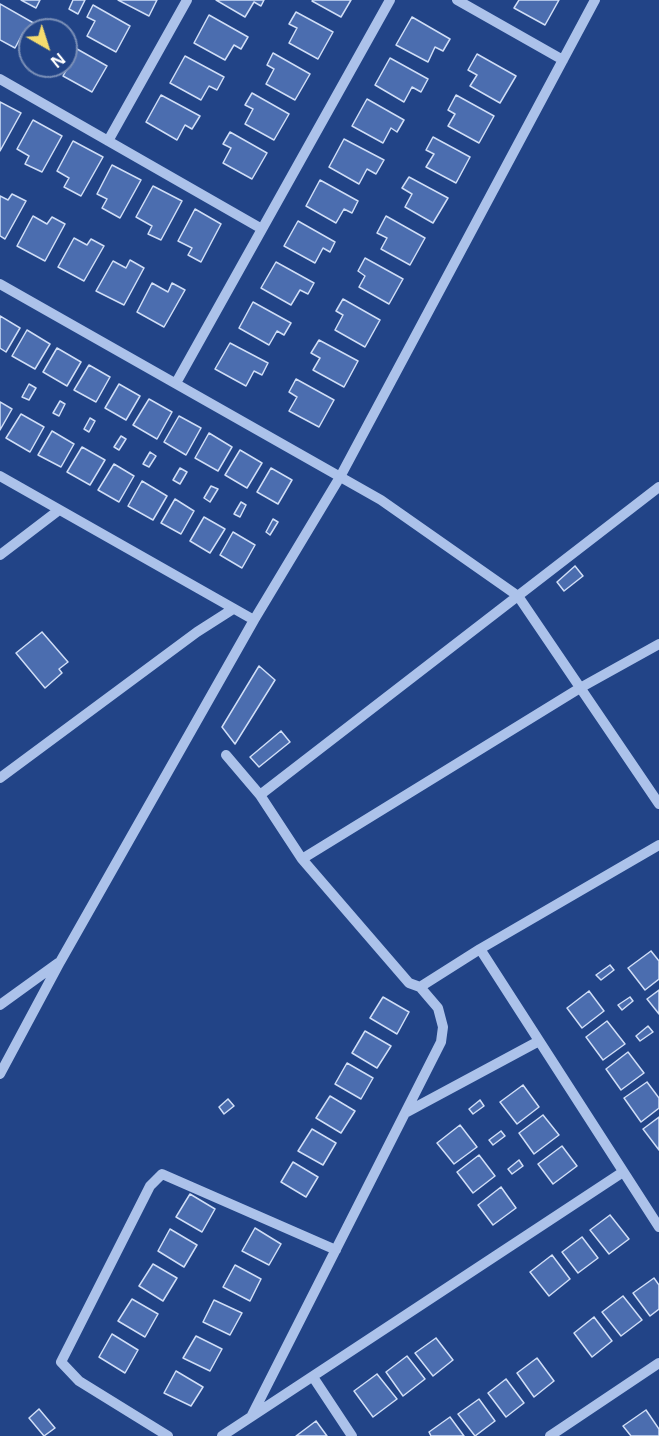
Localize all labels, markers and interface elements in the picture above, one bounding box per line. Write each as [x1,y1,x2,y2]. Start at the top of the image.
north arrow [18,18,78,78]
text: N [46,48,70,73]

